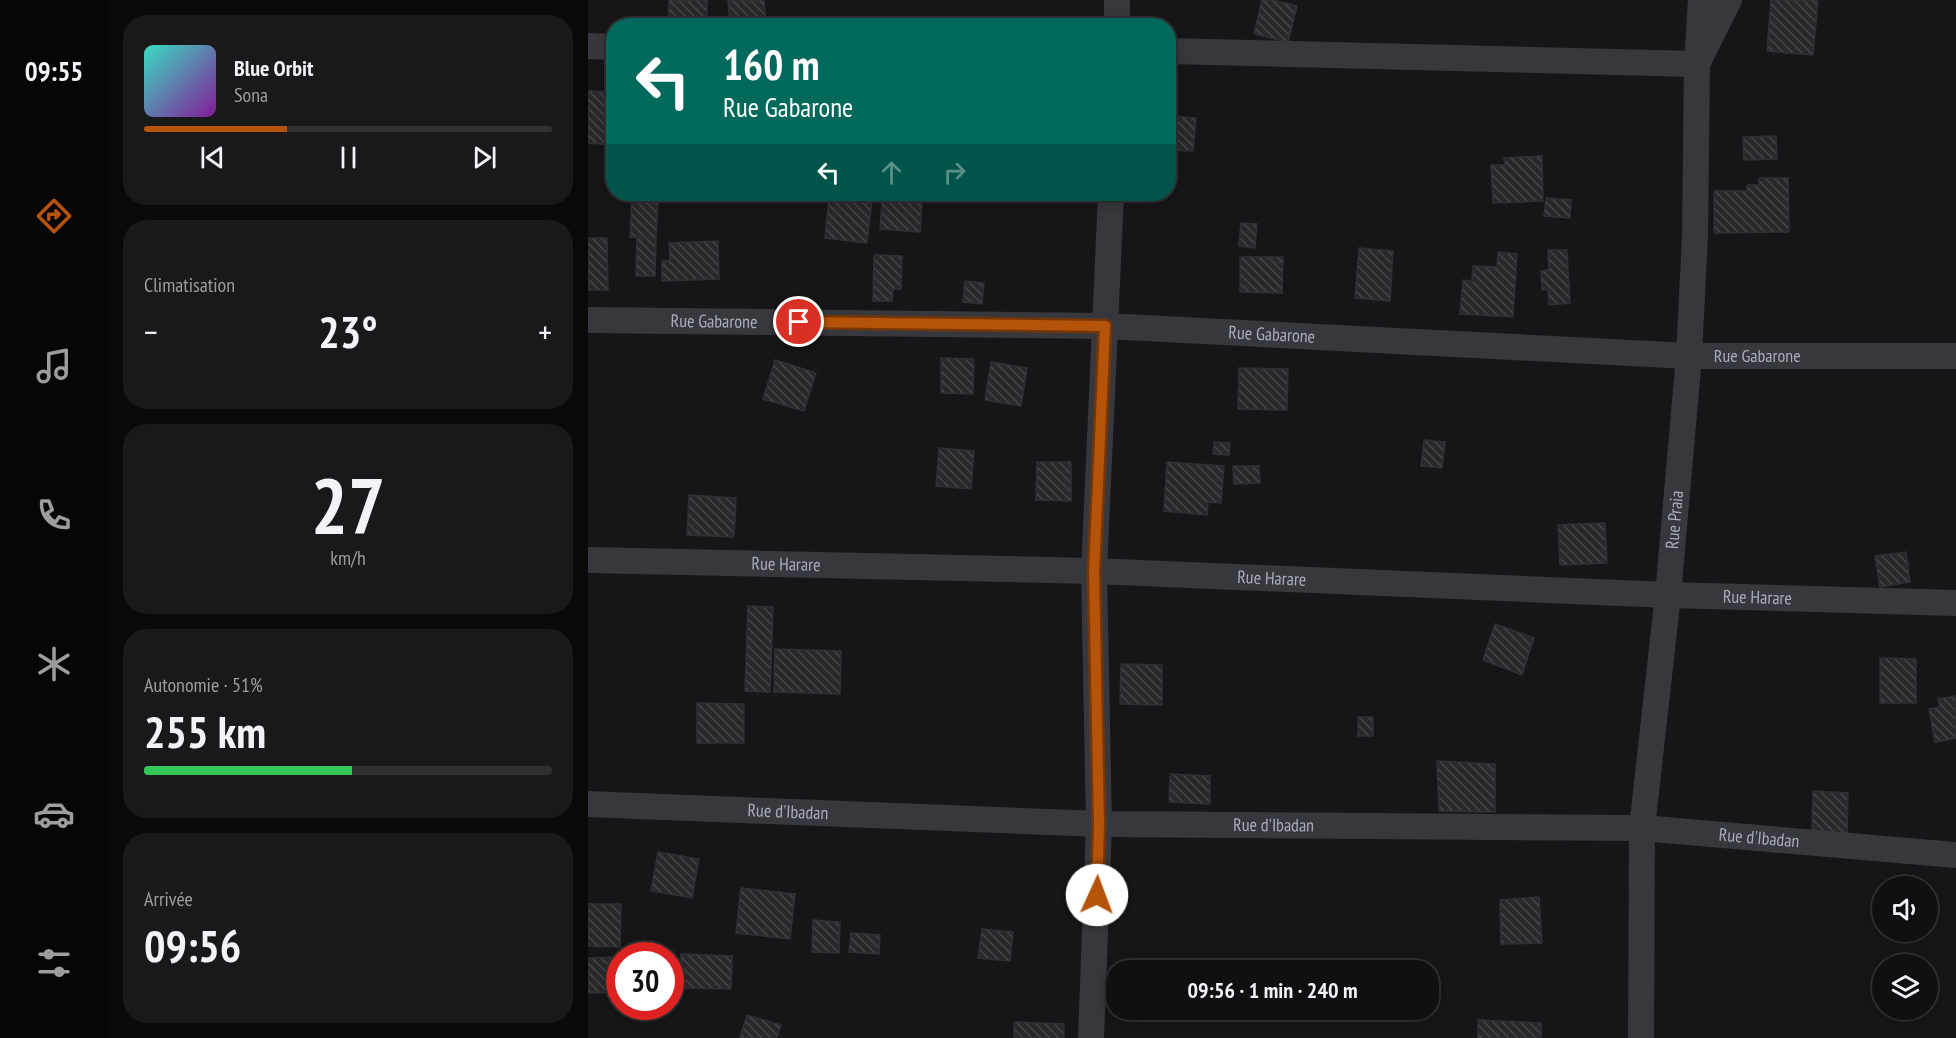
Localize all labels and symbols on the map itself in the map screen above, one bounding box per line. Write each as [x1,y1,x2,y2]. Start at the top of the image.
pin [773,296,824,347]
street label: Rue Gabarone [670,309,758,333]
street label: Rue Gabarone [1228,320,1316,348]
street label: Rue Gabarone [1714,344,1801,367]
street label: Rue Praia [1660,489,1688,550]
street label: Rue Harare [751,552,821,576]
street label: Rue Harare [1237,565,1307,591]
street label: Rue Harare [1723,585,1792,609]
street label: Rue d'Ibadan [747,798,829,824]
street label: Rue d'Ibadan [1233,813,1314,837]
street label: Rue d'Ibadan [1718,823,1800,852]
position arrow [1065,863,1129,927]
speed limit sign: 30 [606,942,684,1020]

